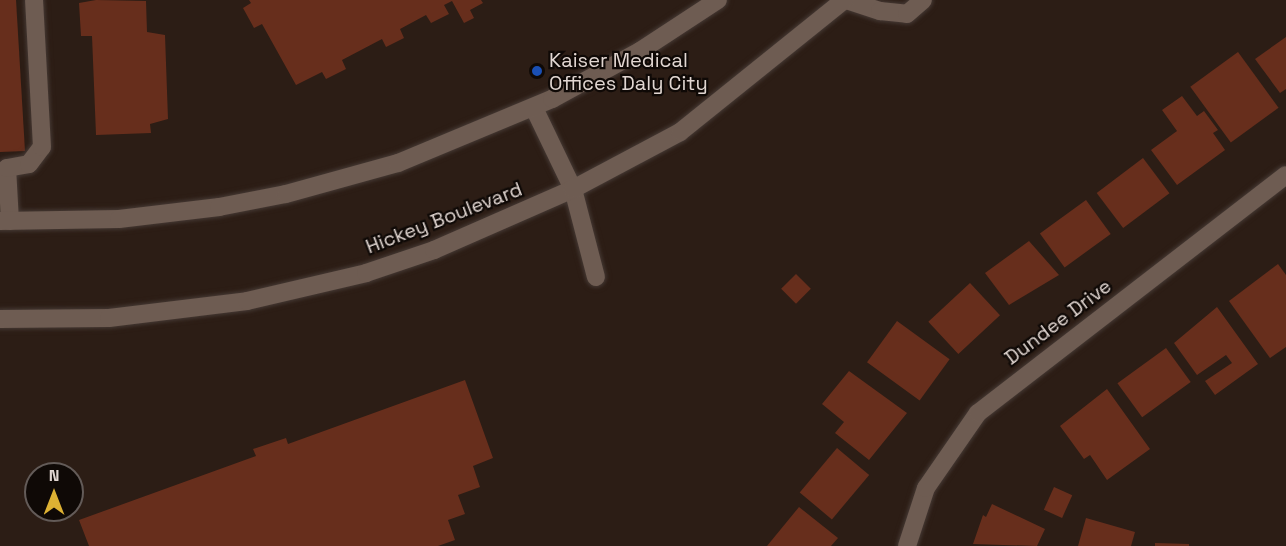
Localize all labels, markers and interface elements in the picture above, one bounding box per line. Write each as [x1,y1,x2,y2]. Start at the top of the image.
place label: Kaiser Medical Offices Daly City [549,48,708,95]
marker: Kaiser Medical Offices Daly City [530,64,544,78]
street label: Hickey Boulevard [362,177,526,259]
street label: Dundee Drive [1000,274,1116,370]
north arrow [24,462,84,522]
text: N [49,465,59,486]

